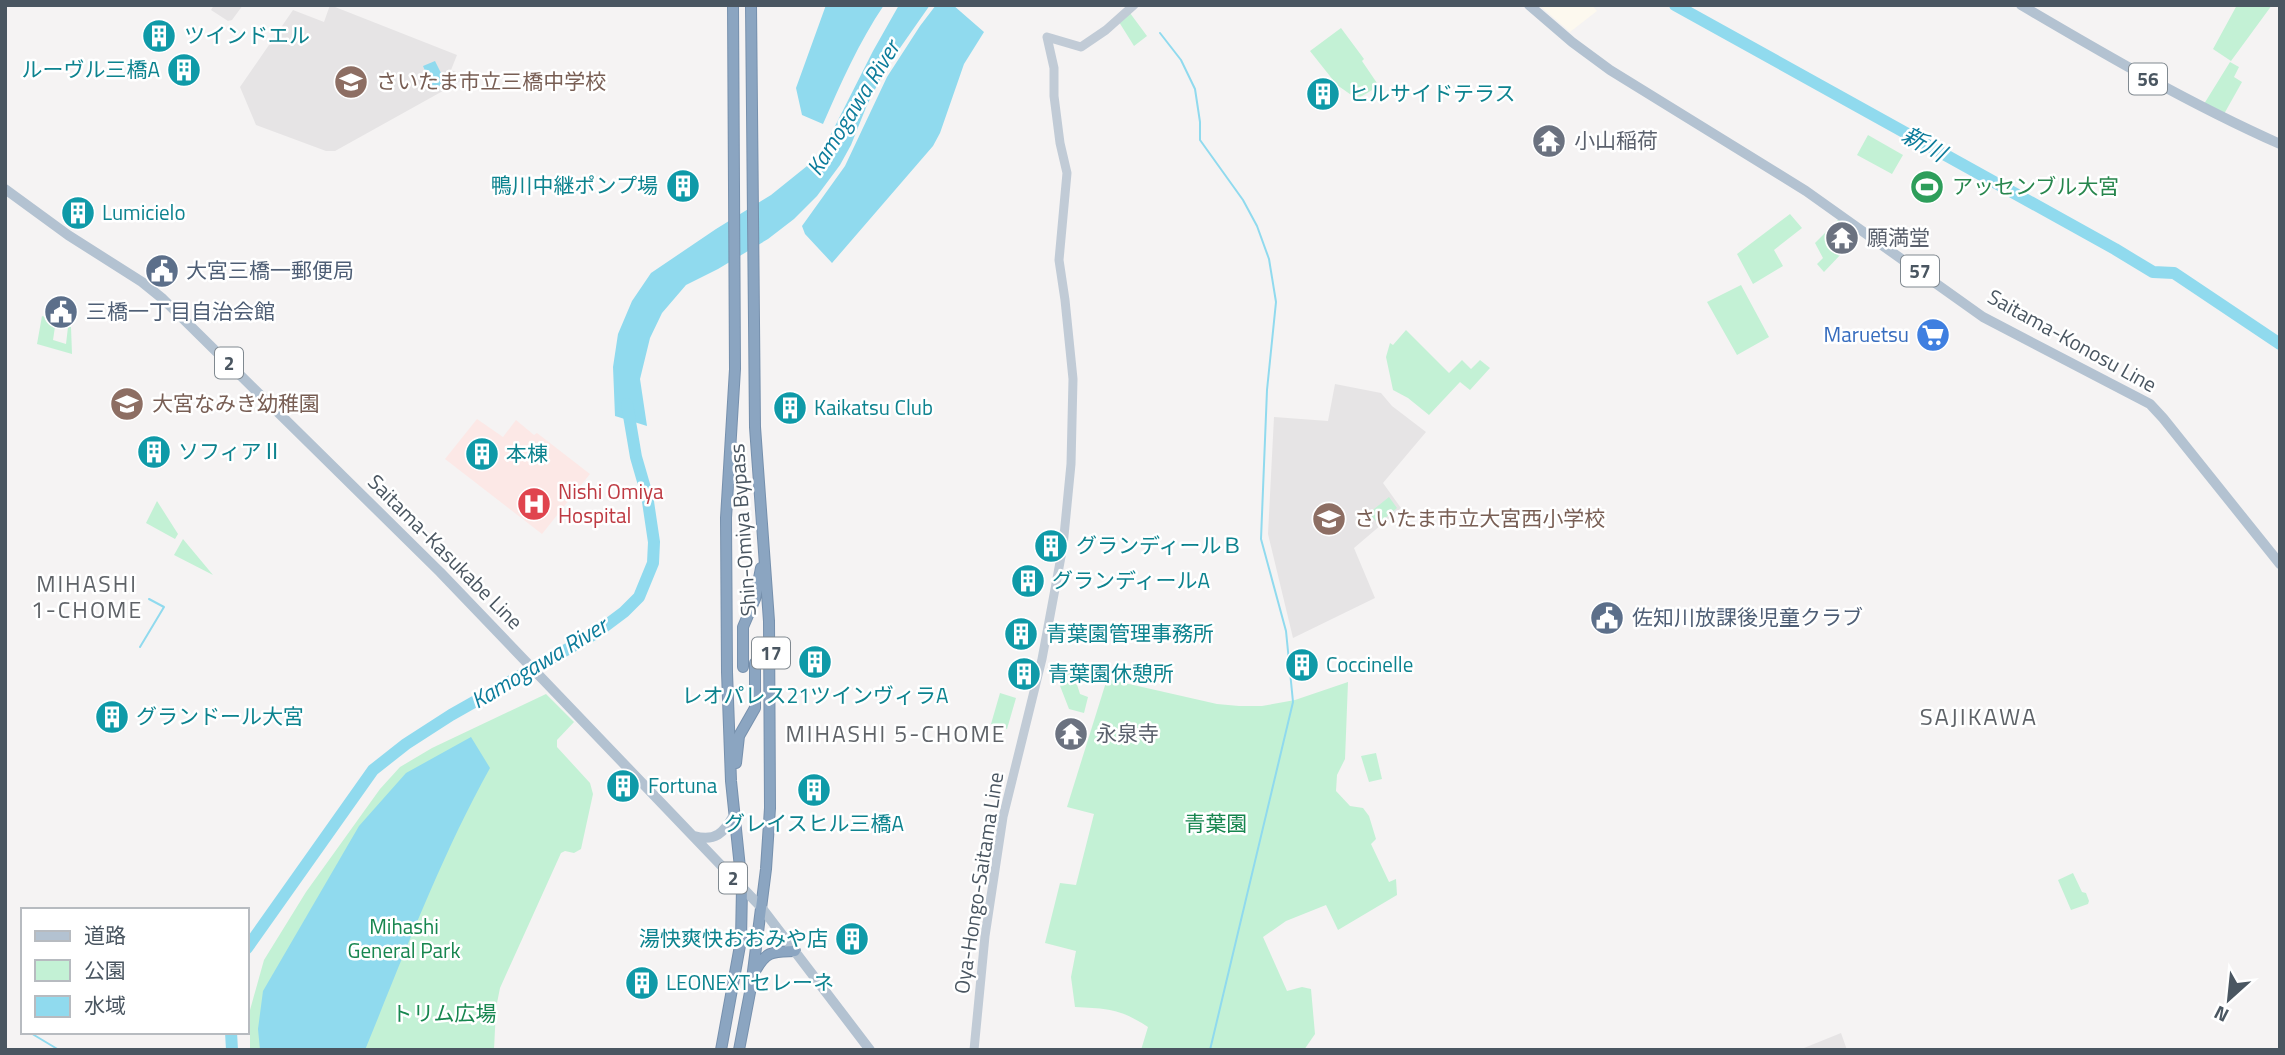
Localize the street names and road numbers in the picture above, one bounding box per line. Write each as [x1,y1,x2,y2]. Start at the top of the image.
road number: 56 [2129,64,2167,94]
road number: 57 [1901,256,1939,286]
street label: Saitama-Konosu Line [1982,280,2163,400]
road number: 2 [215,348,243,378]
street label: Shin-Omiya Bypass [720,443,764,617]
street label: Saitama-Kasukabe Line [361,466,531,636]
road number: 17 [752,638,790,668]
street label: Oya-Hongo-Saitama Line [945,770,1011,996]
road number: 2 [719,862,747,894]

